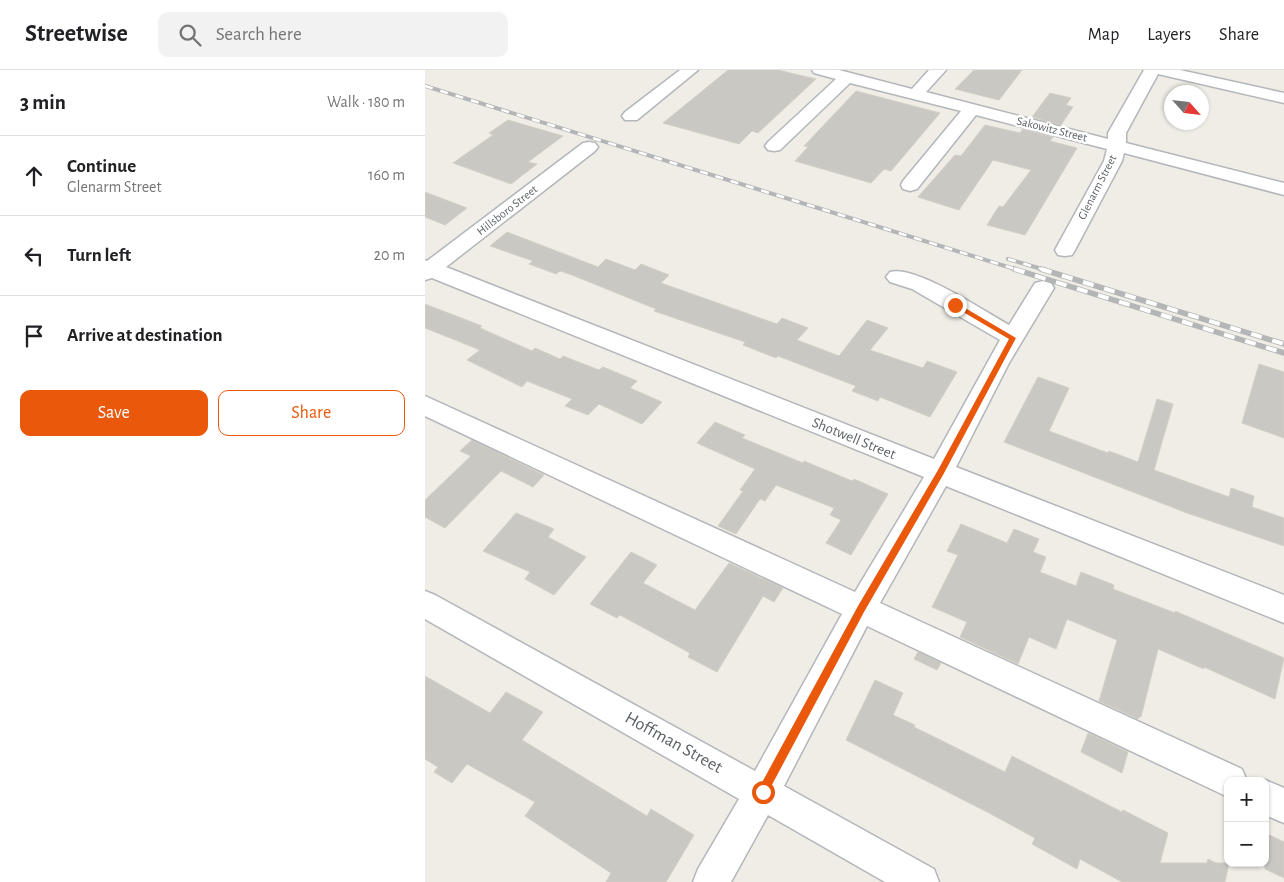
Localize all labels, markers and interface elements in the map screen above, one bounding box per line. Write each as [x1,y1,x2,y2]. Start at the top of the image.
search box [158,12,508,57]
icon: search [176,21,204,49]
text: Streetwise [25,22,128,46]
text: Search here [216,25,302,44]
text: Map [1088,26,1119,44]
text: Layers [1147,26,1191,44]
text: Share [1219,26,1259,44]
north arrow [1164,85,1209,130]
text: 3 min [20,92,66,113]
text: Walk · 180 m [327,94,405,110]
street label: Sakowitz Street [1016,114,1089,144]
street label: Glenarm Street [1076,153,1119,221]
text: Continue [67,157,136,176]
icon: ahead [20,162,48,190]
text: 160 m [368,167,405,183]
text: Glenarm Street [67,179,162,195]
street label: Hillsboro Street [474,183,540,237]
icon: left [20,242,48,270]
text: Turn left [67,246,131,265]
text: 20 m [374,247,405,263]
route end [944,294,967,317]
icon: arrive [20,322,48,350]
text: Arrive at destination [67,326,223,345]
button: Save [20,390,208,436]
button: Share [218,390,405,436]
street label: Shotwell Street [810,415,898,462]
street label: Hoffman Street [622,709,726,777]
map controls [1224,777,1269,867]
button: + [1224,777,1269,822]
route start [752,781,775,804]
button: − [1224,822,1269,867]

